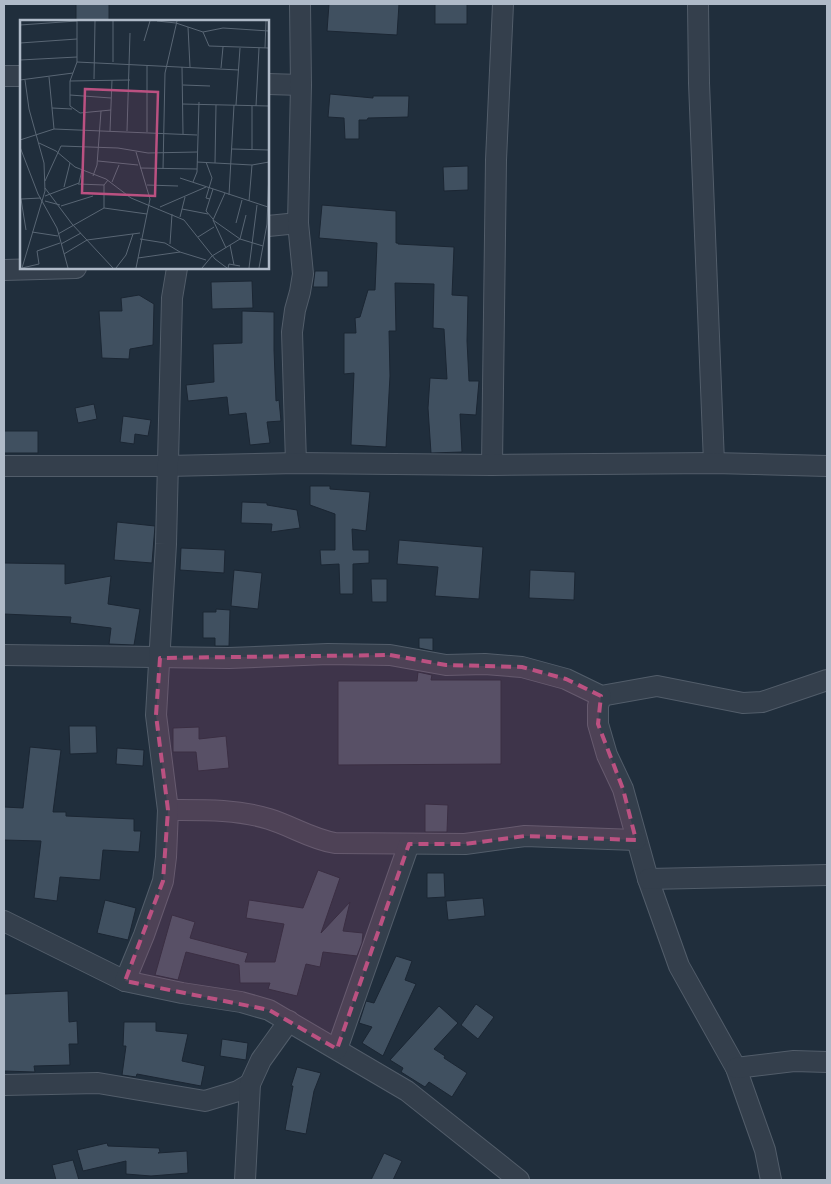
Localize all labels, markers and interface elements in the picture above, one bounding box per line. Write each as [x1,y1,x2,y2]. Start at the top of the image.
inset map [20,20,269,269]

